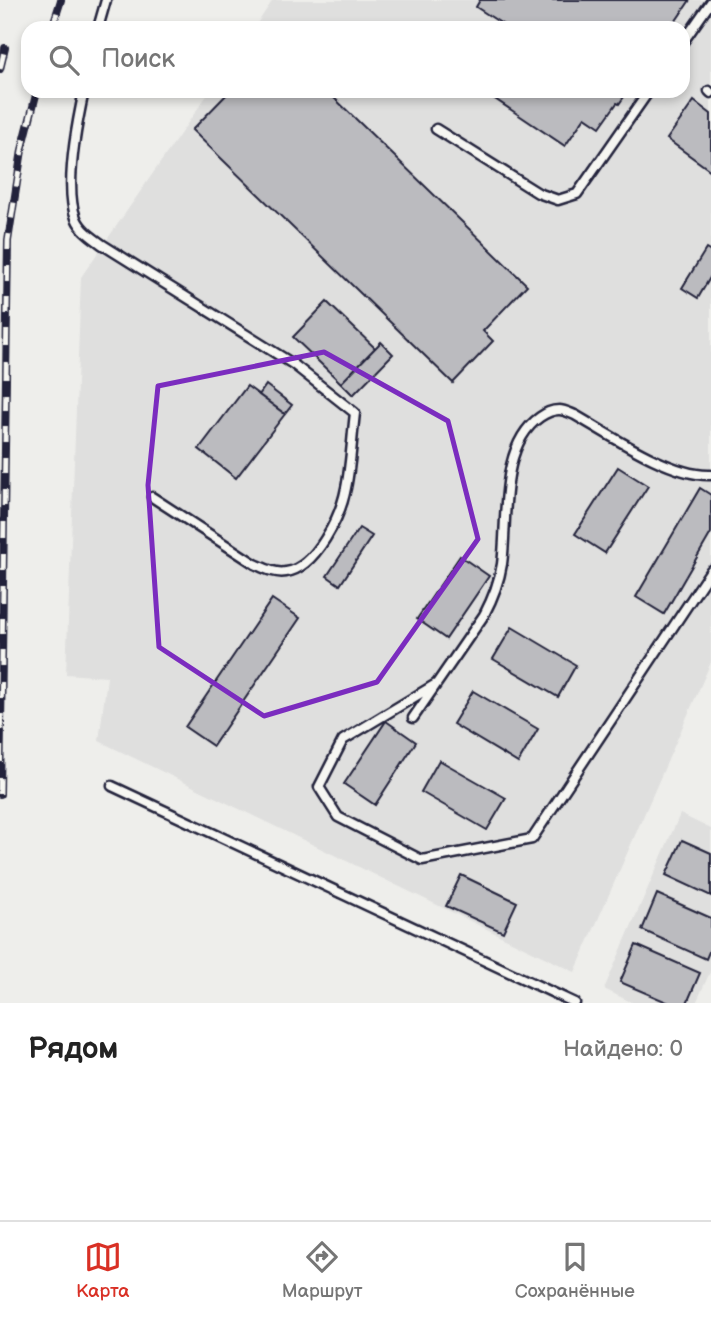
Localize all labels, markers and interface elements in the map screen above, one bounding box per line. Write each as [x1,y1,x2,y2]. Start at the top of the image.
search box [21,21,690,98]
icon: search [45,41,83,79]
text: Поиск [101,44,175,75]
text: Рядом [28,1031,118,1067]
text: Найдено: 0 [563,1035,683,1063]
tab: Карта [76,1238,130,1303]
tab: Маршрут [282,1238,363,1303]
tab: Сохранённые [515,1238,635,1303]

